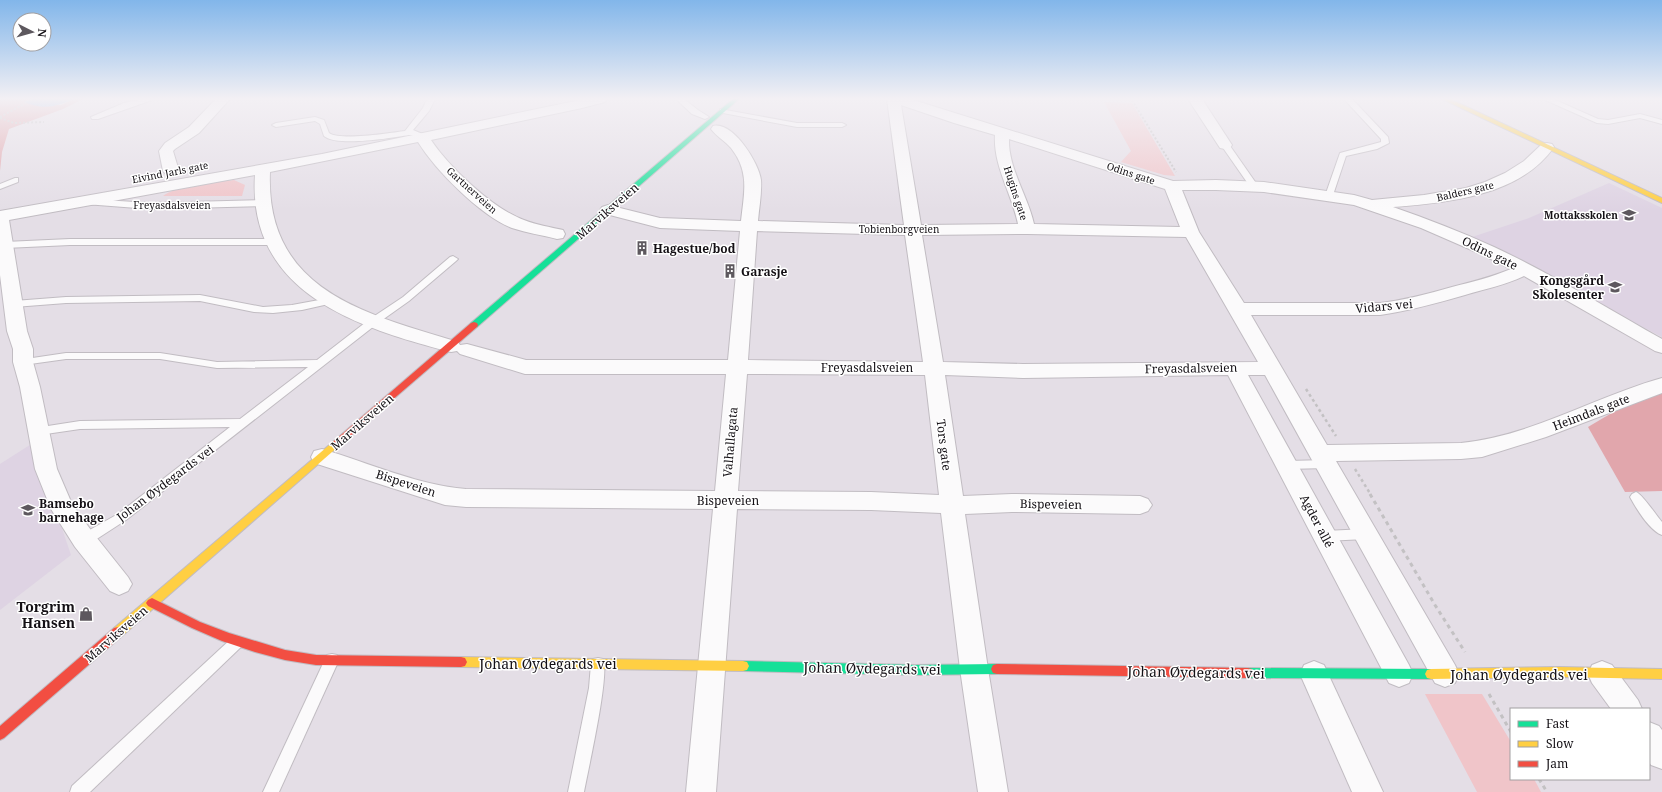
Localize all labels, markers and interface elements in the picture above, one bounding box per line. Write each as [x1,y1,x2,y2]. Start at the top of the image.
north arrow [12,12,52,52]
text: N [34,28,50,39]
street label: Eivind Jarls gate [131,158,209,186]
street label: Odins gate [1105,159,1157,187]
street label: Gartnerveien [444,164,501,217]
street label: Hugins gate [1001,164,1031,222]
street label: Balders gate [1435,178,1495,204]
street label: Marviksveien [572,179,642,243]
street label: Freyasdalsveien [133,198,211,212]
school or university icon: Mottaksskolen [1621,207,1637,223]
place label: Mottaksskolen [1544,208,1618,222]
street label: Tobienborgveien [859,222,940,236]
street label: Odins gate [1459,232,1521,274]
building icon: Hagestue/bod [634,240,650,256]
place label: Hagestue/bod [653,240,736,257]
building icon: Garasje [722,263,738,279]
place label: Garasje [741,263,788,280]
place label: Kongsgård Skolesenter [1533,272,1605,303]
school or university icon: Kongsgård Skolesenter [1607,279,1623,295]
street label: Vidars vei [1355,295,1414,317]
street label: Freyasdalsveien [821,359,914,376]
street label: Freyasdalsveien [1144,359,1238,377]
street label: Heimdals gate [1550,389,1632,435]
street label: Marviksveien [327,390,397,454]
street label: Valhallagata [718,406,742,478]
street label: Tors gate [932,418,956,472]
street label: Johan Øydegards vei [112,441,217,526]
street label: Bispeveien [374,465,438,501]
street label: Agder allé [1296,491,1338,551]
street label: Bispeveien [697,492,759,509]
place label: Bamsebo barnehage [39,495,104,526]
street label: Bispeveien [1020,495,1083,513]
school or university icon: Bamsebo barnehage [20,502,36,518]
place label: Torgrim Hansen [17,597,75,632]
street label: Marviksveien [81,602,151,666]
shop icon: Torgrim Hansen [78,606,94,622]
street label: Johan Øydegards vei [478,654,617,673]
street label: Johan Øydegards vei [802,657,941,679]
street label: Johan Øydegards vei [1126,661,1265,683]
street label: Johan Øydegards vei [1449,665,1588,684]
legend [1510,708,1650,780]
text: Fast [1546,715,1569,732]
text: Slow [1546,735,1574,752]
text: Jam [1545,755,1568,772]

